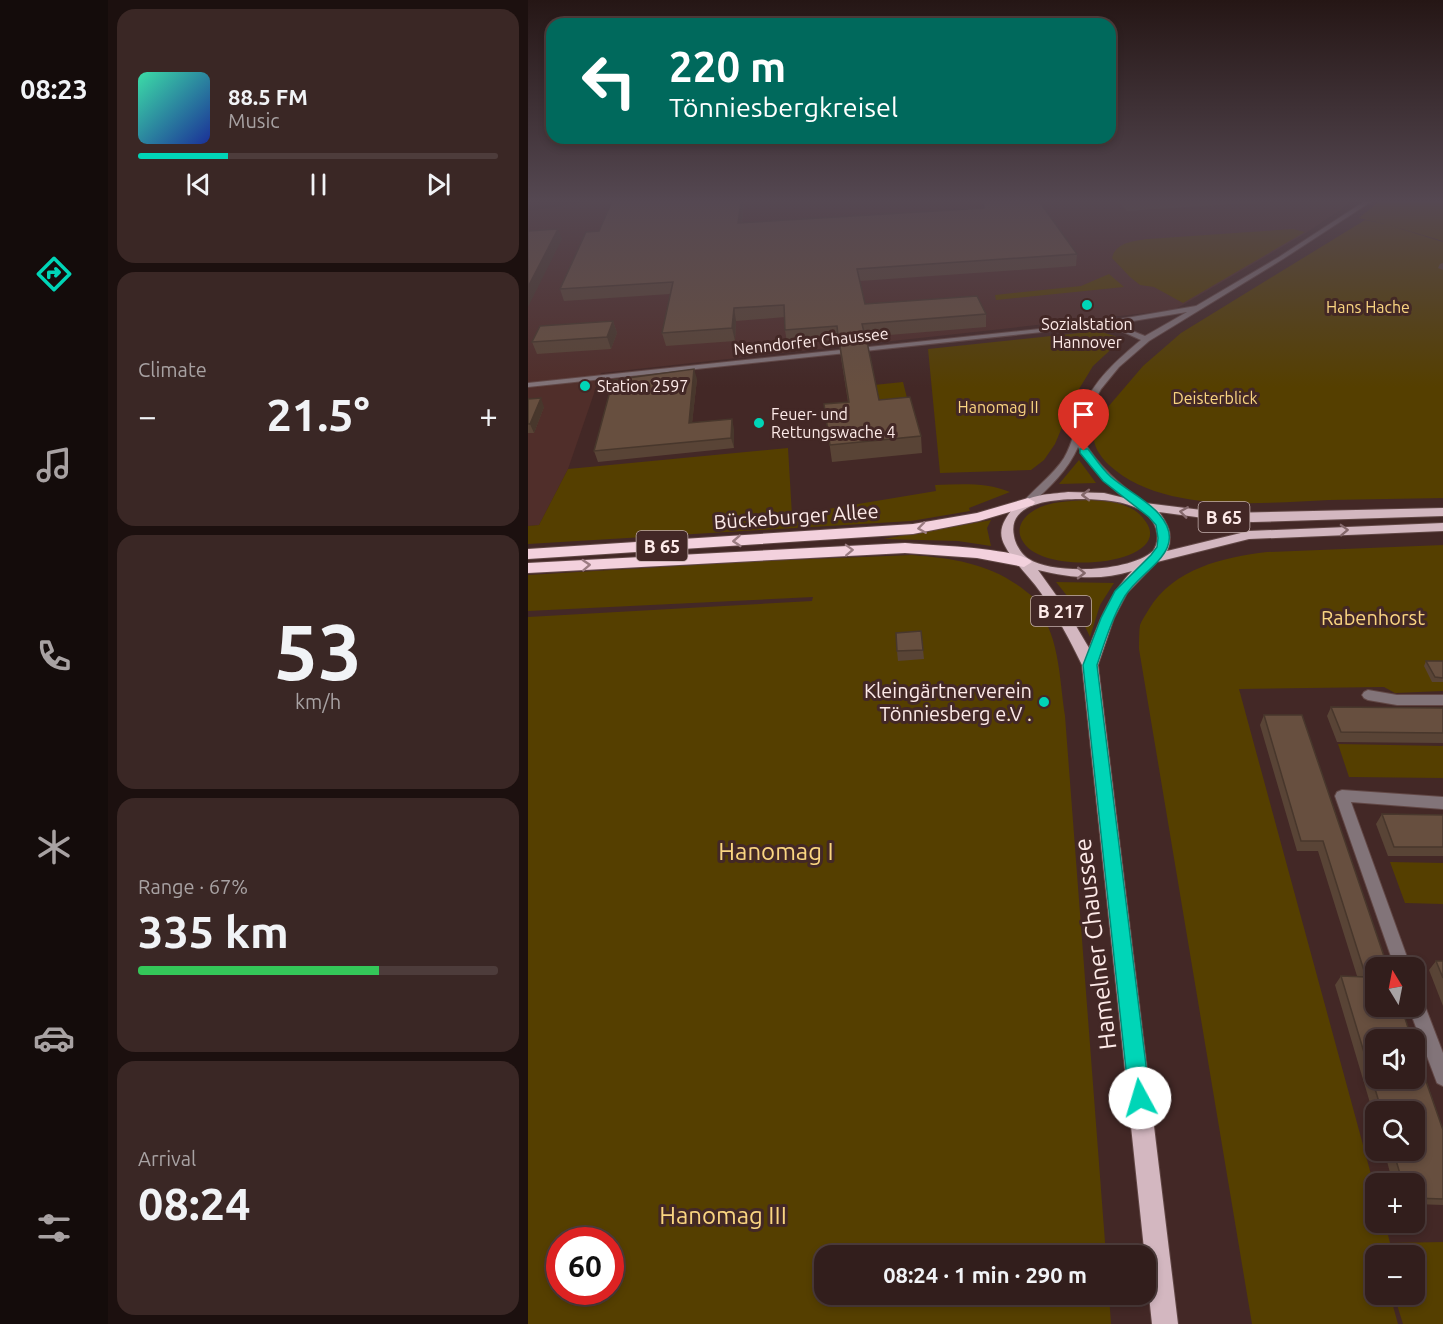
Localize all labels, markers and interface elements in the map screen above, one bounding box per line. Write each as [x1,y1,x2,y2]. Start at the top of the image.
icon: left [570,42,648,120]
text: 220 m [669,43,786,90]
text: 08:23 [20,74,88,104]
text: 88.5 FM [228,84,308,109]
text: Tönniesbergkreisel [669,92,898,122]
text: Music [228,109,280,132]
icon: previous [182,168,215,201]
icon: pause [302,168,335,201]
icon: next [422,168,455,201]
icon: directions [33,253,75,295]
marker: Sozialstation Hannover [1080,298,1094,312]
park label: Hans Hache [1326,298,1410,316]
place label: Sozialstation Hannover [1041,315,1133,351]
street label: Nenndorfer Chaussee [733,324,889,358]
text: Climate [138,358,207,381]
place label: Station 2597 [597,377,688,395]
marker: Station 2597 [578,379,592,393]
text: 21.5° [266,389,370,440]
pin [1058,389,1109,451]
park label: Deisterblick [1172,389,1258,407]
text: − [138,397,157,434]
text: + [479,397,498,434]
park label: Hanomag II [958,398,1038,416]
icon: arrive [1067,398,1100,431]
place label: Feuer- und Rettungswache 4 [771,405,895,441]
marker: Feuer- und Rettungswache 4 [752,416,766,430]
icon: music [33,444,75,486]
one-way arrow [1082,489,1091,501]
street label: Bückeburger Allee [713,499,879,533]
road number: B 65 [1198,502,1250,532]
one-way arrow [1179,506,1188,518]
one-way arrow [917,521,926,534]
one-way arrow [1340,524,1349,537]
road number: B 65 [636,531,688,561]
one-way arrow [732,534,741,547]
one-way arrow [845,544,854,557]
one-way arrow [582,559,591,572]
one-way arrow [1077,567,1086,579]
road number: B 217 [1031,596,1091,626]
park label: Rabenhorst [1321,606,1425,629]
text: 53 [274,607,362,695]
icon: phone [33,635,75,677]
place label: Kleingärtnerverein Tönniesberg e.V . [864,679,1032,725]
text: km/h [295,690,341,713]
marker: Kleingärtnerverein Tönniesberg e.V . [1037,695,1051,709]
icon: climate [33,826,75,868]
street label: Hamelner Chaussee [1069,837,1121,1051]
park label: Hanomag I [718,838,834,865]
text: Range · 67% [138,875,248,898]
text: 335 km [138,906,289,957]
north arrow [1365,957,1425,1017]
map controls [1365,957,1425,1305]
icon: car [33,1017,75,1059]
button: sound [1365,1029,1425,1089]
position arrow [1108,1066,1172,1130]
button: search [1365,1101,1425,1161]
text: Arrival [138,1147,196,1170]
button: + [1365,1173,1425,1233]
text: 08:24 [138,1178,251,1229]
park label: Hanomag III [659,1202,787,1229]
icon: filters [33,1207,75,1249]
speed limit sign: 60 [546,1227,624,1305]
button: − [1365,1245,1425,1305]
text: 08:24 · 1 min · 290 m [883,1262,1087,1287]

